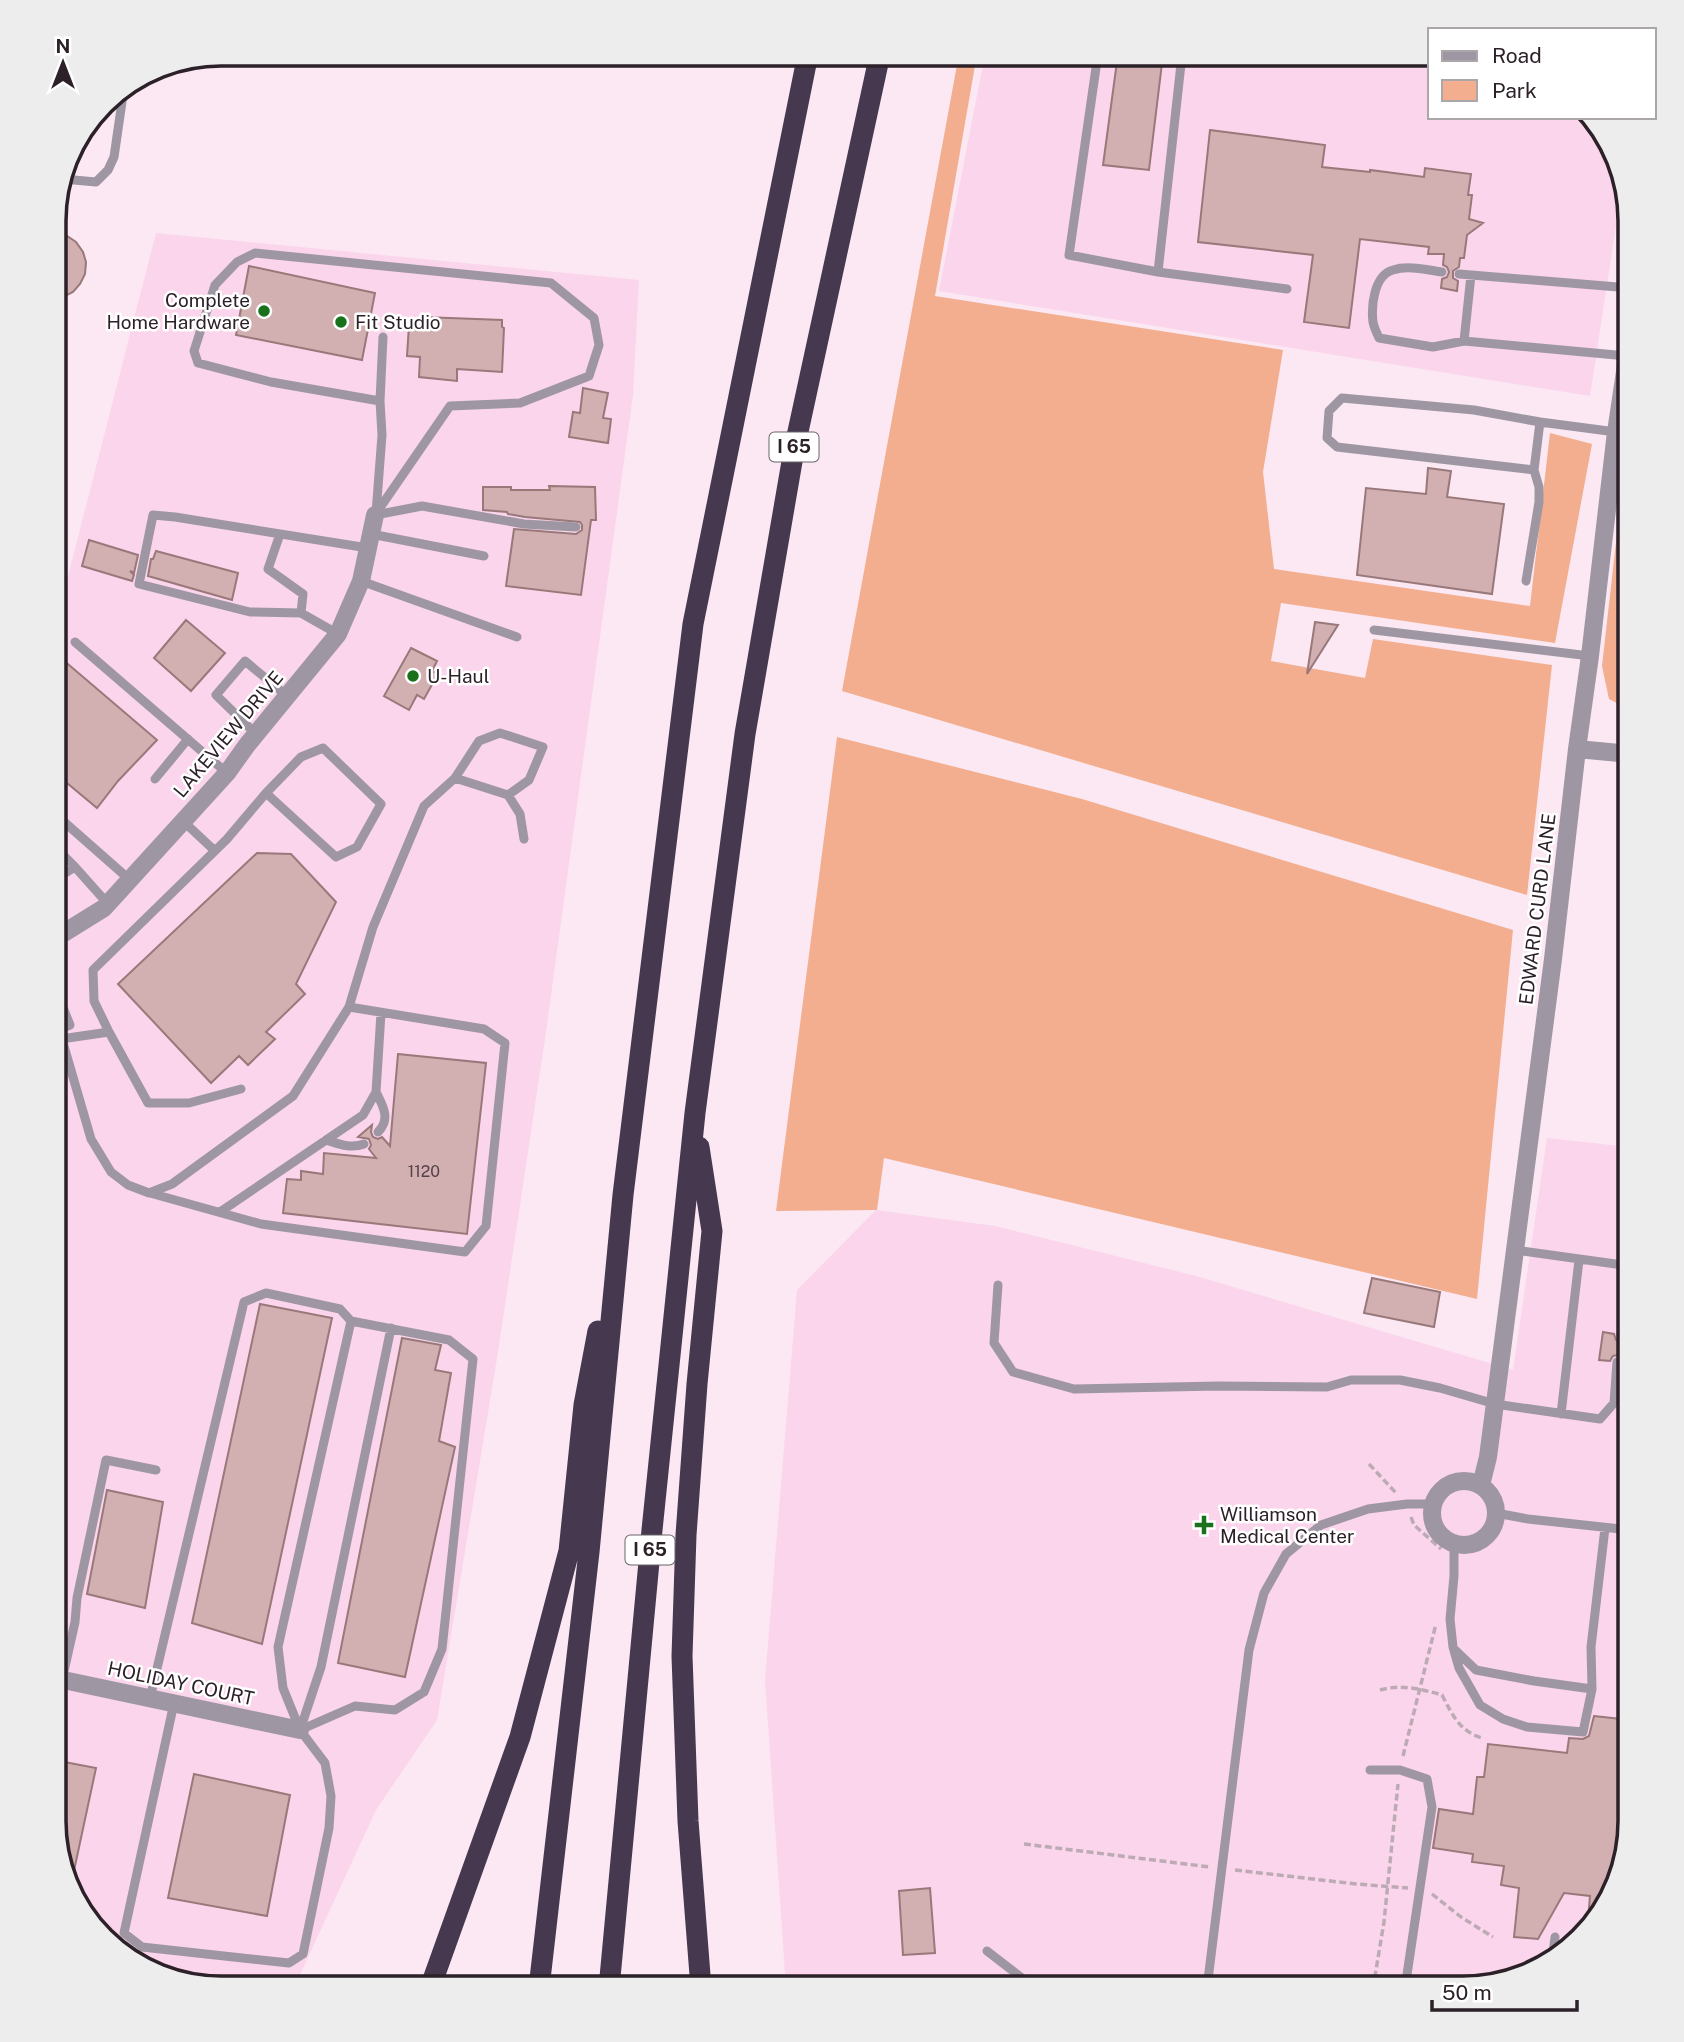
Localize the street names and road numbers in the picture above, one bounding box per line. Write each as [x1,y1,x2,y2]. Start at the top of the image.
road number: I 65 [770,432,818,462]
street label: LAKEVIEW DRIVE [169,666,287,802]
street label: EDWARD CURD LANE [1514,812,1560,1006]
road number: I 65 [626,1535,674,1564]
street label: HOLIDAY COURT [106,1657,256,1709]

